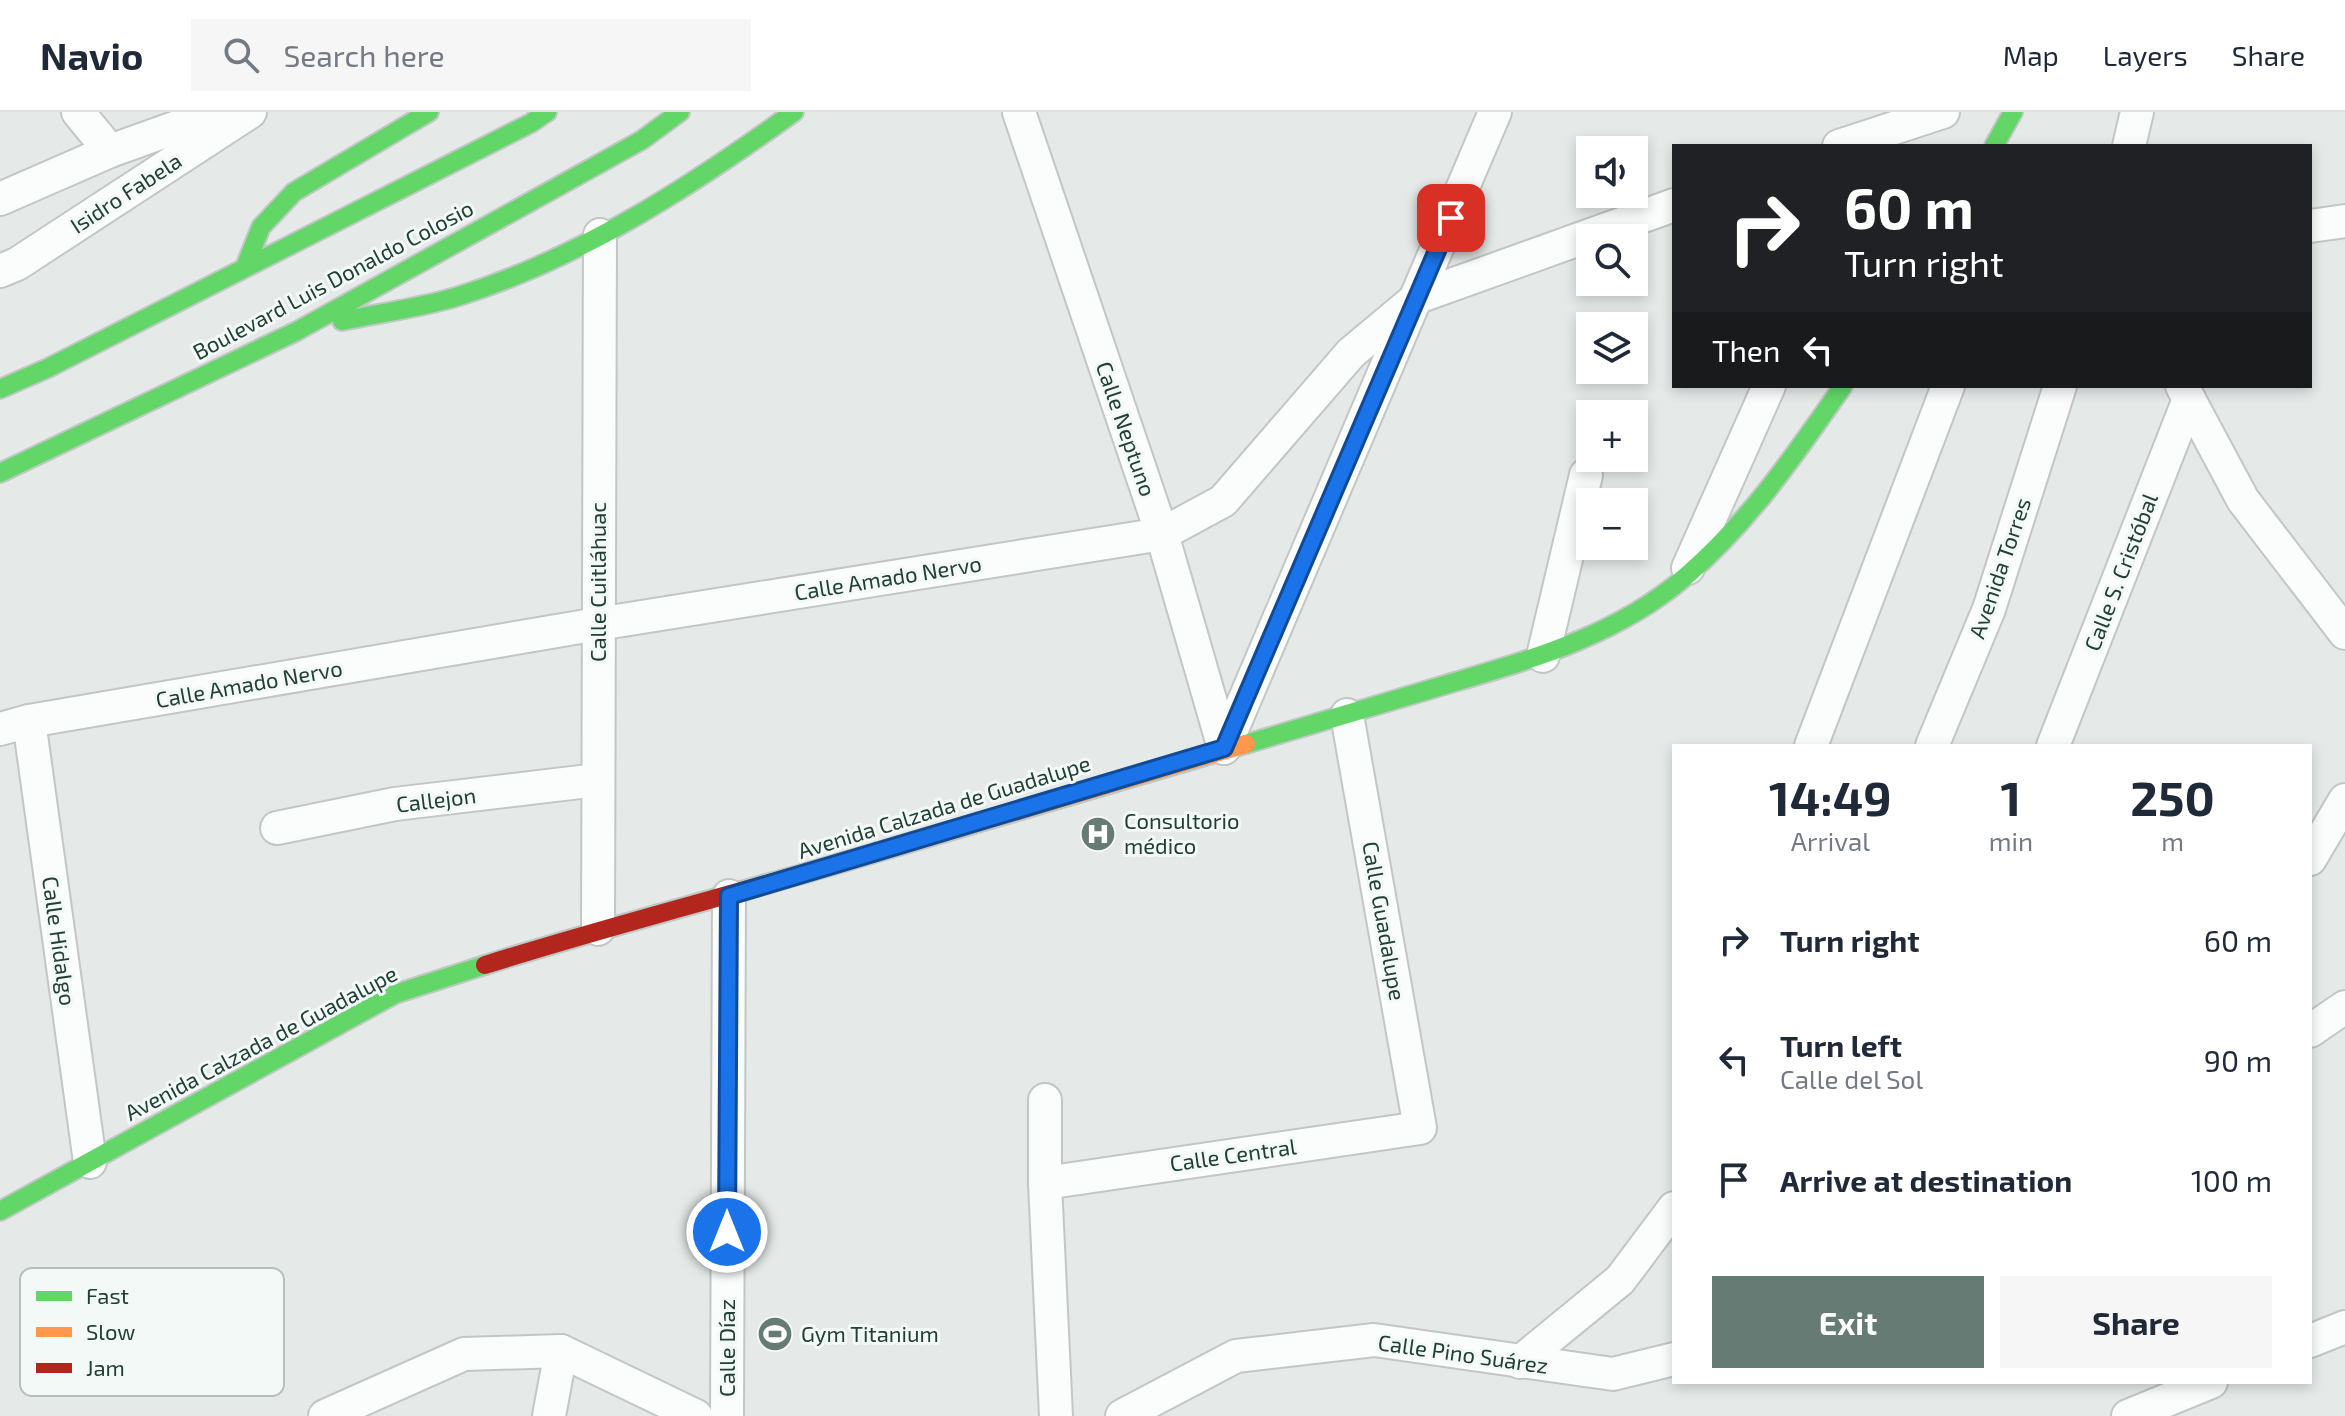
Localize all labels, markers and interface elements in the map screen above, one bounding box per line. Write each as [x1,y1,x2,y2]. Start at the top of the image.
search box [191,19,751,91]
text: Navio [40,32,143,78]
icon: search [219,33,263,77]
text: Search here [283,37,445,73]
text: Map [2003,38,2059,72]
text: Layers [2103,38,2188,72]
text: Share [2232,38,2305,72]
map controls [1576,136,1648,560]
button: sound [1576,136,1648,208]
street label: Isidro Fabela [65,147,186,238]
text: 60 m [1844,173,1974,240]
icon: right [1712,176,1816,280]
pin [1417,184,1485,252]
street label: Boulevard Luis Donaldo Colosio [188,194,477,364]
icon: arrive [1429,196,1473,240]
button: search [1576,224,1648,296]
text: Turn right [1844,241,2004,284]
button: layers [1576,312,1648,384]
icon: left [1796,328,1840,372]
text: Then [1712,332,1780,368]
street label: Calle Neptuno [1092,358,1162,499]
button: + [1576,400,1648,472]
button: − [1576,488,1648,560]
street label: Calle S. Cristóbal [2078,489,2162,654]
street label: Avenida Torres [1963,494,2035,641]
street label: Calle Cuitláhuac [584,502,610,662]
street label: Calle Amado Nervo [792,549,983,605]
street label: Calle Amado Nervo [153,654,344,712]
street label: Avenida Calzada de Guadalupe [794,749,1093,863]
text: 14:49 [1769,768,1892,826]
text: 1 [2001,768,2021,826]
text: 250 [2130,768,2215,826]
street label: Callejon [394,781,477,818]
place label: Consultorio médico [1124,807,1240,858]
hospital icon: Consultorio médico [1079,815,1117,853]
text: Arrival [1791,825,1870,856]
text: min [1989,825,2033,856]
text: m [2161,825,2184,856]
street label: Calle Guadalupe [1358,839,1412,1002]
street label: Calle Hidalgo [38,874,82,1007]
icon: right [1712,918,1756,962]
text: Turn right [1780,922,1920,958]
text: 60 m [2204,922,2272,958]
street label: Avenida Calzada de Guadalupe [120,959,401,1125]
text: Turn left [1780,1027,1902,1063]
icon: left [1712,1038,1756,1082]
text: 90 m [2204,1042,2272,1078]
text: Calle del Sol [1780,1063,1923,1094]
street label: Calle Central [1168,1132,1298,1176]
icon: arrive [1712,1158,1756,1202]
text: Arrive at destination [1780,1162,2072,1198]
text: 100 m [2191,1162,2272,1198]
position arrow [685,1190,769,1274]
legend [20,1268,284,1396]
button: Exit [1712,1276,1984,1368]
button: Share [2000,1276,2272,1368]
text: Fast [86,1282,129,1308]
street label: Calle Díaz [713,1299,739,1397]
sports icon: Gym Titanium [756,1315,794,1353]
text: Slow [86,1318,135,1344]
place label: Gym Titanium [801,1320,939,1346]
street label: Calle Pino Suárez [1376,1328,1550,1378]
text: Jam [86,1354,125,1380]

